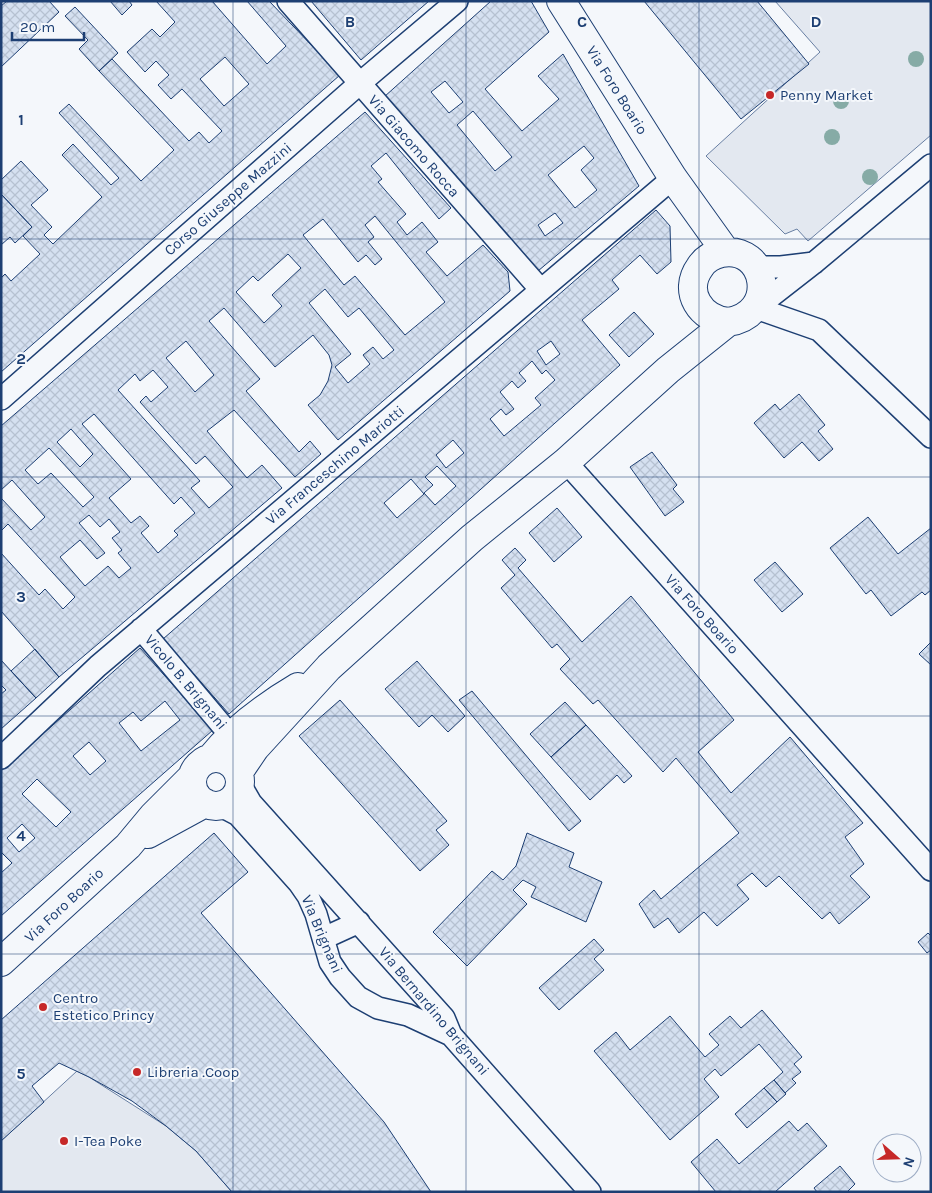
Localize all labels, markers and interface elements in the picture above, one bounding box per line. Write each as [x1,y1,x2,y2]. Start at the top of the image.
scale bar [12,10,85,42]
text: B [345,12,355,31]
text: C [577,12,587,31]
text: D [811,12,822,31]
text: 20 m [20,18,55,36]
street label: Via Foro Boario [582,42,652,138]
place label: Penny Market [780,86,873,104]
marker: Penny Market [764,89,776,101]
street label: Via Giacomo Rocca [365,91,463,201]
text: 1 [18,110,24,129]
street label: Corso Giuseppe Mazzini [160,139,296,259]
text: 2 [16,349,26,368]
street label: Via Franceschino Mariotti [262,402,408,528]
street label: Via Foro Boario [661,570,743,658]
text: 3 [16,587,26,606]
street label: Vicolo B. Brignani [141,631,231,733]
text: 4 [16,826,26,845]
street label: Via Foro Boario [21,864,107,946]
street label: Via Brignani [297,892,347,976]
street label: Via Bernardino Brignani [375,943,493,1079]
place label: Centro Estetico Princy [53,989,154,1024]
marker: Centro Estetico Princy [37,1001,49,1013]
place label: Libreria .Coop [147,1063,239,1081]
text: 5 [16,1064,26,1083]
marker: Libreria .Coop [131,1066,143,1078]
place label: I-Tea Poke [74,1132,142,1150]
north arrow [872,1133,922,1183]
marker: I-Tea Poke [58,1135,70,1147]
text: N [899,1155,918,1170]

